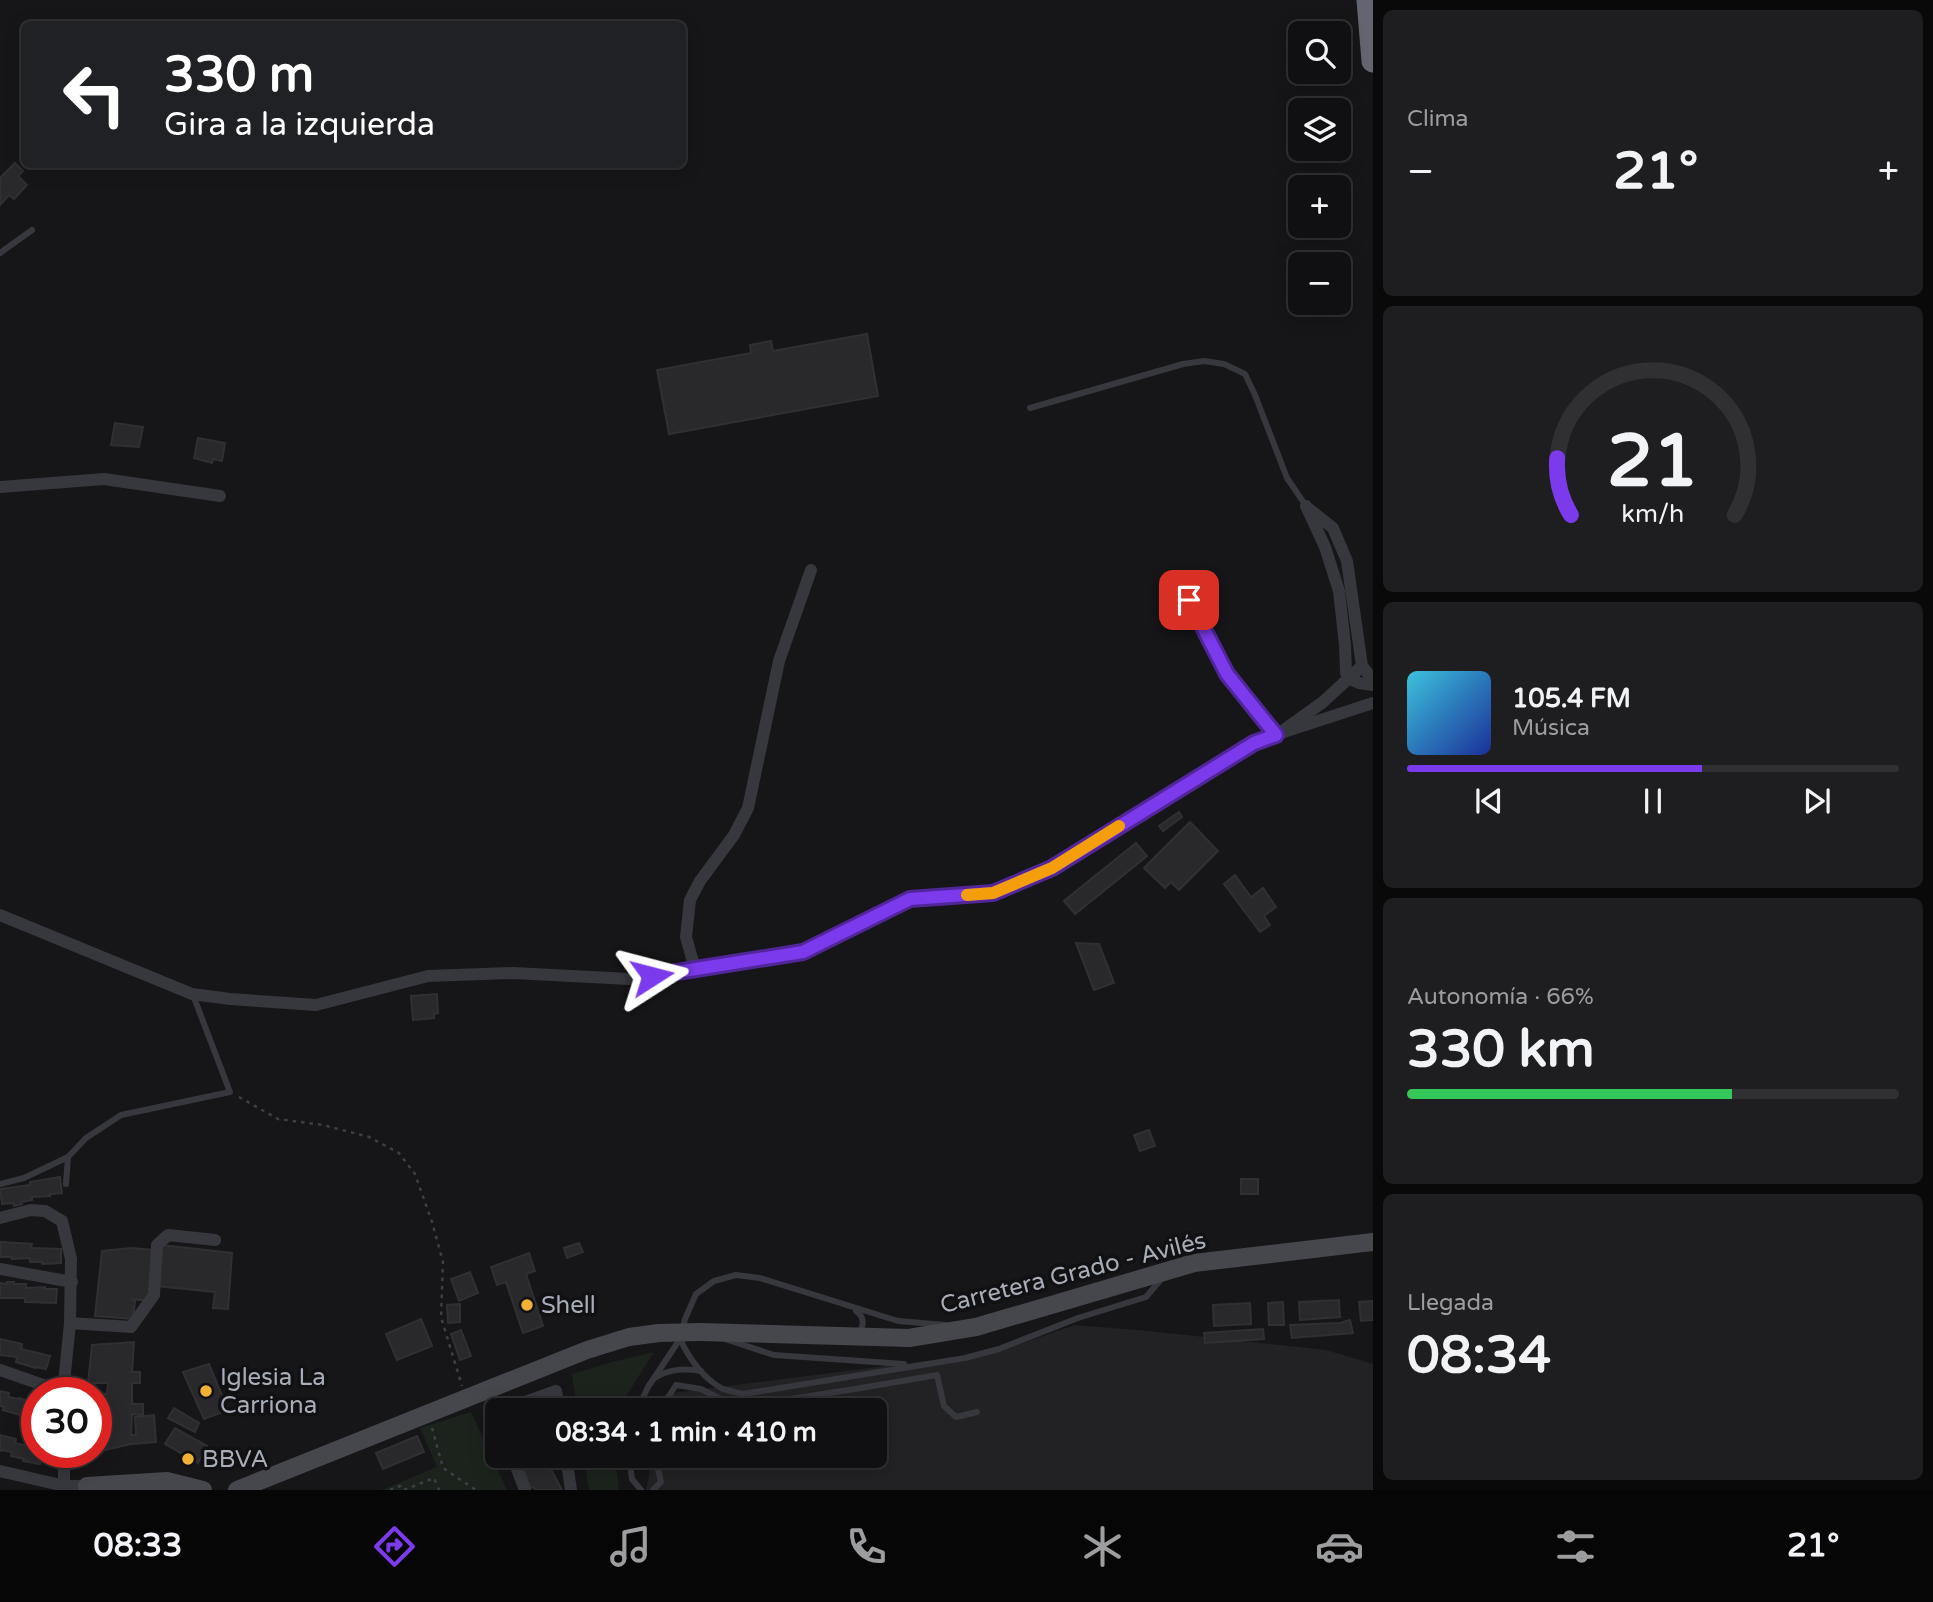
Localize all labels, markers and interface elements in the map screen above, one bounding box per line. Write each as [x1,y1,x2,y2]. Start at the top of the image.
map controls [1288,21,1351,315]
button: search [1288,21,1351,84]
text: 330 m [164,46,314,105]
icon: left [49,49,140,140]
button: layers [1288,98,1351,161]
text: Clima [1407,105,1468,133]
text: Gira a la izquierda [164,106,435,144]
text: 21° [1613,140,1698,203]
text: − [1407,149,1434,195]
text: + [1878,149,1899,195]
button: + [1288,175,1351,238]
button: − [1288,252,1351,315]
text: 21 [1607,418,1699,506]
text: km/h [1622,499,1684,529]
pin [1159,570,1219,630]
icon: arrive [1170,581,1208,619]
text: 105.4 FM [1512,683,1631,714]
text: Música [1512,714,1590,742]
icon: previous [1470,782,1508,820]
icon: pause [1634,782,1672,820]
icon: next [1798,782,1836,820]
position arrow [615,939,689,1013]
text: Autonomía · 66% [1407,983,1594,1011]
text: 330 km [1407,1018,1595,1081]
street label: Carretera Grado - Avilés [937,1226,1209,1320]
text: Llegada [1407,1289,1494,1317]
place label: Shell [541,1291,596,1320]
marker: Shell [519,1297,535,1313]
text: 08:34 [1407,1324,1551,1387]
place label: Iglesia La Carriona [220,1363,326,1420]
speed limit sign: 30 [21,1377,112,1468]
marker: Iglesia La Carriona [198,1383,214,1399]
text: 08:34 · 1 min · 410 m [555,1417,817,1448]
place label: BBVA [202,1445,268,1474]
marker: BBVA [180,1451,196,1467]
icon: directions [370,1522,419,1571]
icon: music [606,1522,655,1571]
icon: phone [842,1522,891,1571]
icon: climate [1078,1522,1127,1571]
icon: car [1315,1522,1364,1571]
icon: filters [1551,1522,1600,1571]
text: 08:33 [94,1527,182,1565]
text: 21° [1787,1527,1839,1565]

